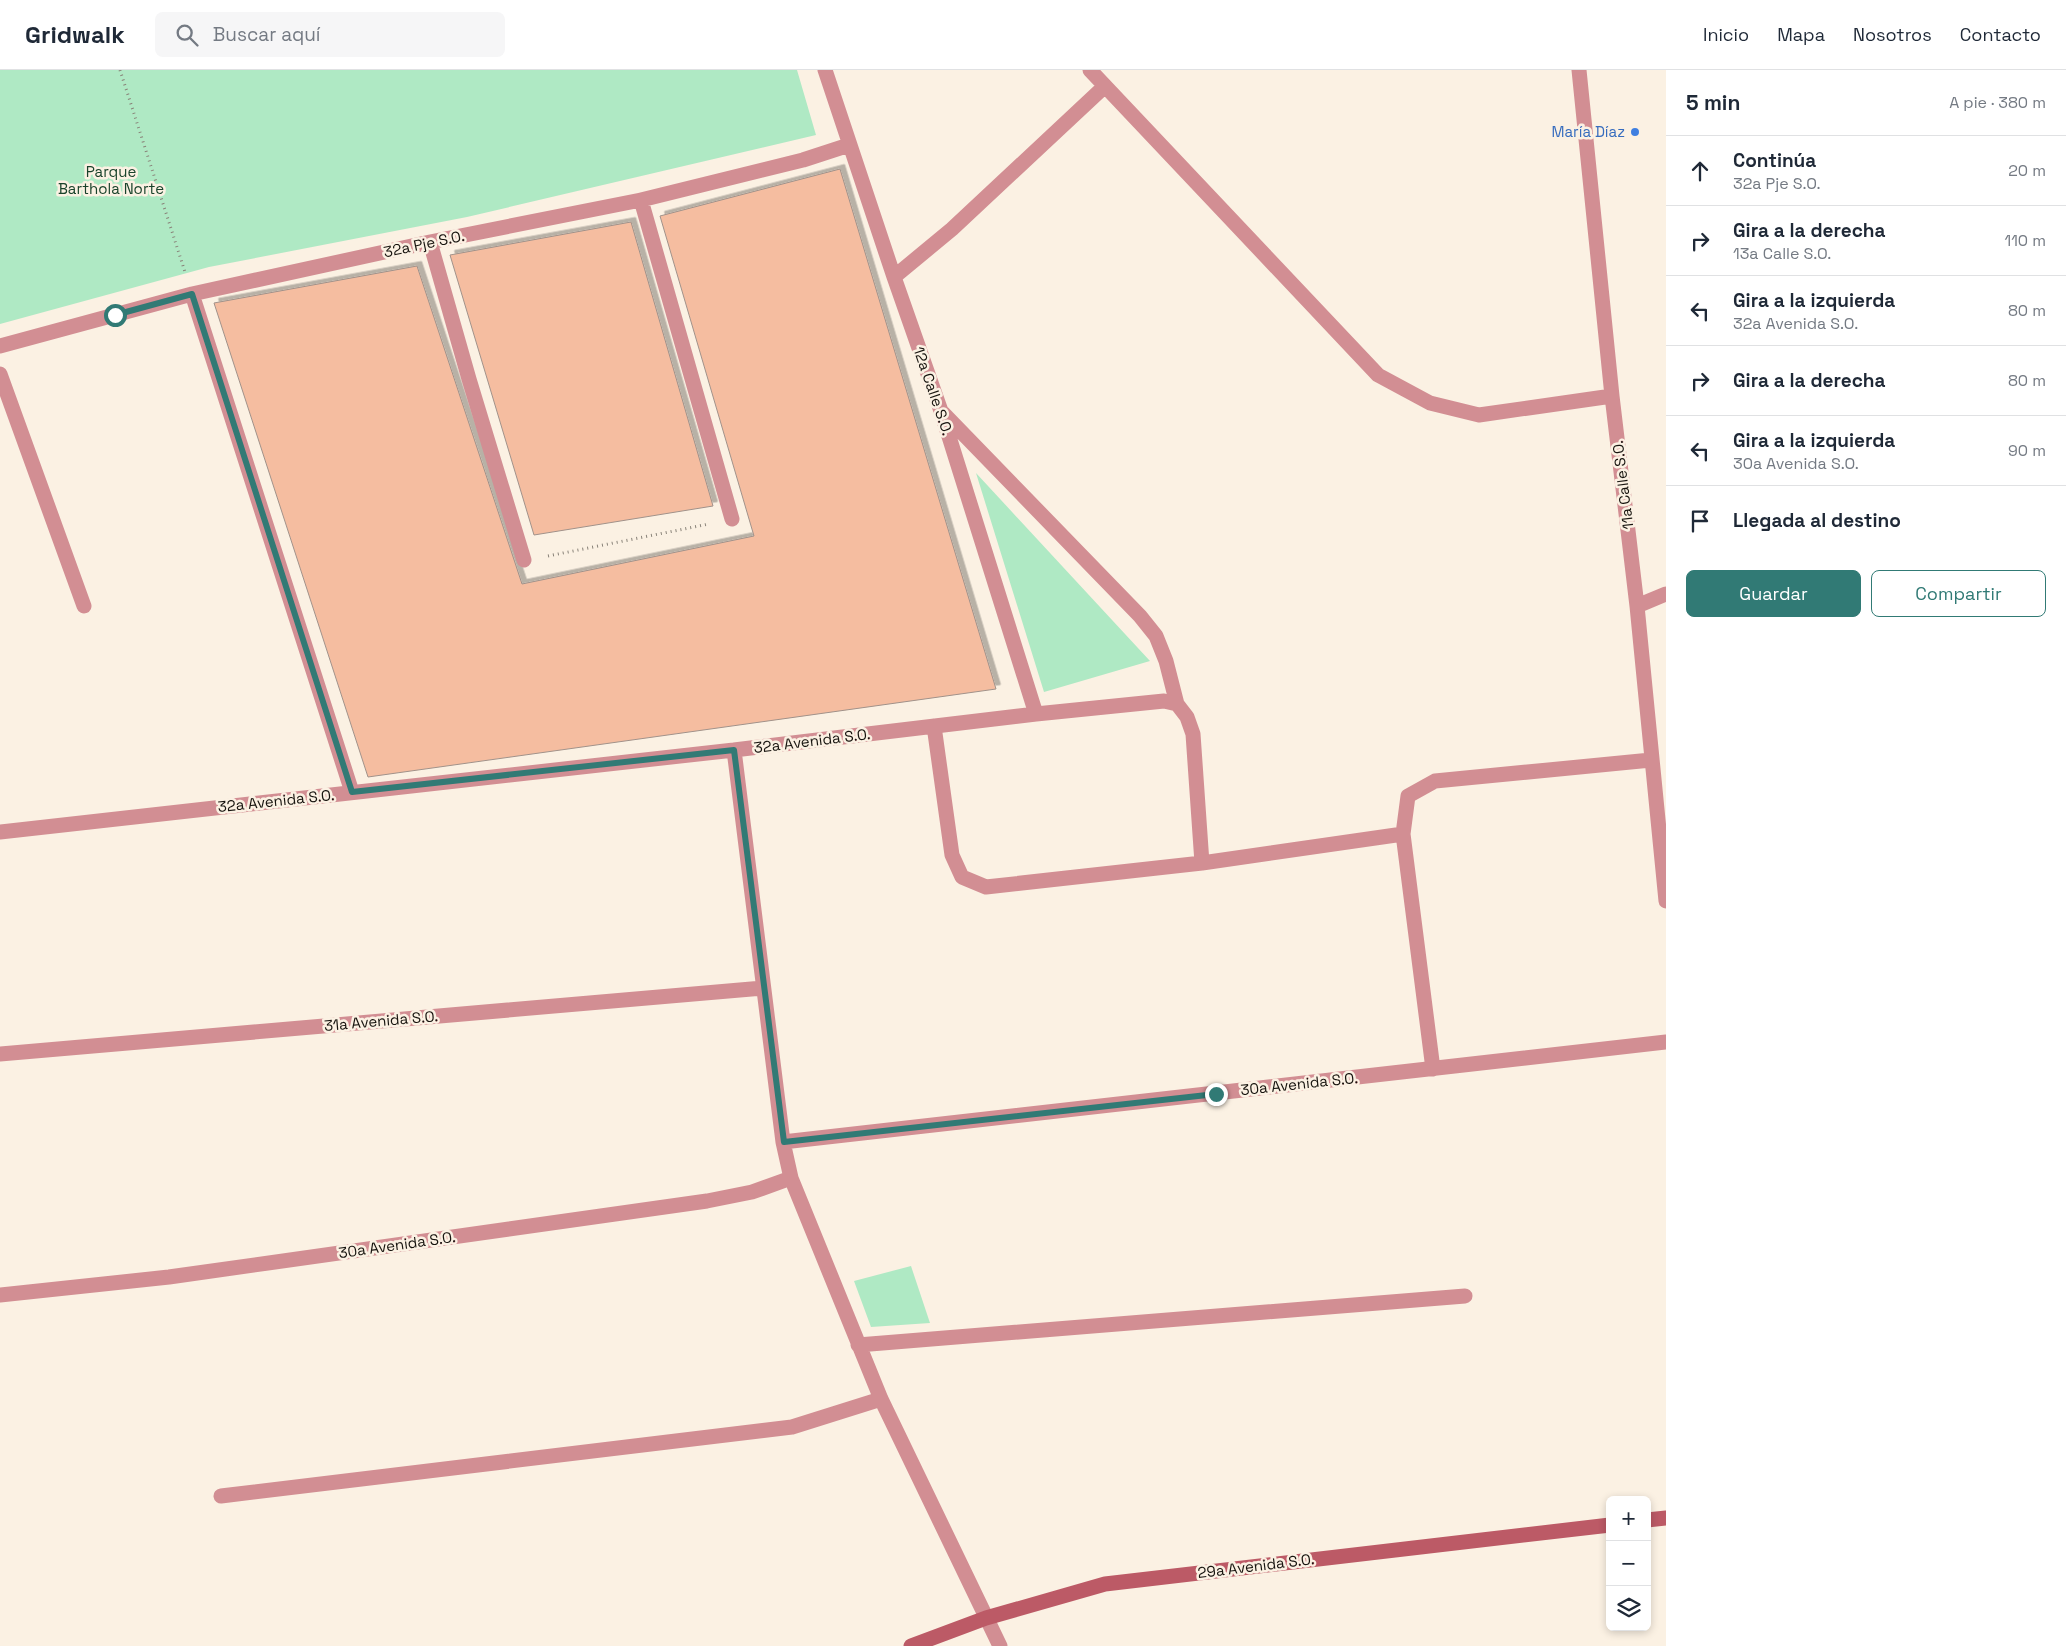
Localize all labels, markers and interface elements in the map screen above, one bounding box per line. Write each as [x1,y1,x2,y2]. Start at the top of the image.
search box [155,12,505,57]
text: Gridwalk [25,19,125,50]
icon: search [173,21,201,49]
text: Buscar aquí [213,22,320,47]
text: Inicio [1703,23,1749,46]
text: Mapa [1777,23,1825,46]
text: Nosotros [1853,23,1932,46]
text: Contacto [1960,23,2041,46]
text: 5 min [1686,89,1740,116]
text: A pie · 380 m [1949,92,2046,113]
place label: María Díaz [1552,122,1625,141]
marker: María Díaz [1629,126,1641,138]
text: Continúa [1733,148,1816,173]
icon: ahead [1686,157,1714,185]
text: 20 m [2008,160,2046,181]
park label: Parque Barthola Norte [58,162,164,198]
text: 32a Pje S.O. [1733,173,1821,194]
text: Gira a la derecha [1733,218,1885,243]
street label: 32a Pje S.O. [382,226,466,261]
icon: right [1686,227,1714,255]
text: 110 m [2004,230,2046,251]
text: 13a Calle S.O. [1733,243,1831,264]
text: Gira a la izquierda [1733,288,1895,313]
icon: left [1686,297,1714,325]
text: 80 m [2008,300,2046,321]
route start [104,304,127,327]
text: 32a Avenida S.O. [1733,313,1858,334]
street label: 12a Calle S.O. [909,344,957,438]
icon: right [1686,367,1714,395]
text: Gira a la derecha [1733,368,1885,393]
text: 80 m [2008,370,2046,391]
text: Gira a la izquierda [1733,428,1895,453]
icon: left [1686,437,1714,465]
street label: 11a Calle S.O. [1608,439,1637,531]
text: 90 m [2008,440,2046,461]
text: 30a Avenida S.O. [1733,453,1859,474]
icon: arrive [1686,507,1714,535]
text: Llegada al destino [1733,508,1901,533]
button: Guardar [1686,570,1861,617]
button: Compartir [1871,570,2046,617]
street label: 32a Avenida S.O. [753,724,871,757]
street label: 32a Avenida S.O. [217,785,335,816]
street label: 31a Avenida S.O. [323,1006,439,1035]
street label: 30a Avenida S.O. [1239,1068,1359,1099]
route end [1205,1083,1228,1106]
street label: 30a Avenida S.O. [337,1227,457,1262]
map controls [1606,1496,1651,1631]
button: + [1606,1496,1651,1541]
button: − [1606,1541,1651,1586]
street label: 29a Avenida S.O. [1196,1549,1315,1582]
button: layers [1606,1586,1651,1631]

